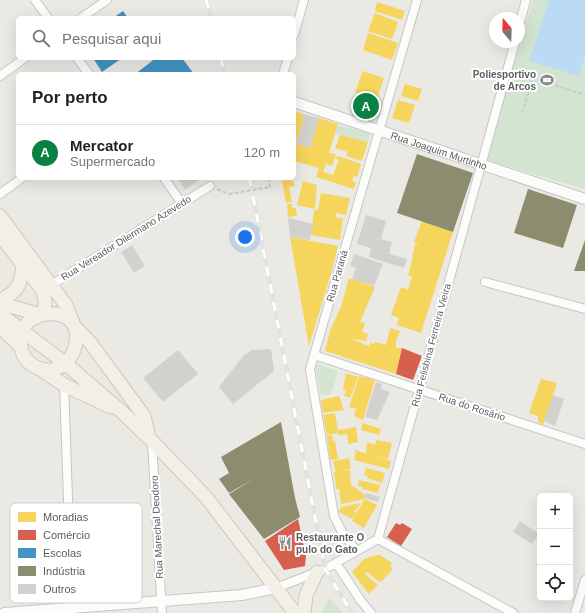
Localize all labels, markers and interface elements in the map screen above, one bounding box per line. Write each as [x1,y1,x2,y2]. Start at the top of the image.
north arrow [489,12,525,48]
search box [16,16,296,60]
icon: search [30,27,52,49]
text: Pesquisar aqui [62,30,161,47]
place label: Poliesportivo de Arcos [473,69,536,92]
sports icon: Poliesportivo de Arcos [539,72,555,88]
text: Por perto [32,88,108,107]
pin: A [353,91,379,121]
street label: Rua Joaquim Murtinho [390,129,489,172]
text: Mercator [70,137,133,154]
text: A [40,145,50,160]
text: 120 m [244,145,280,160]
text: Supermercado [70,154,155,169]
street label: Rua Vereador Dilermano Azevedo [59,193,193,283]
your location [235,227,255,247]
street label: Rua Paraná [324,248,350,303]
street label: Rua Felisbina Ferreira Vieira [409,282,453,408]
street label: Rua do Rosário [437,391,507,423]
street label: Rua Marechal Deodoro [149,475,165,579]
map controls [537,493,573,601]
button: + [537,493,573,529]
legend [10,503,142,603]
text: Moradias [43,511,89,523]
text: Comércio [43,529,90,541]
button: − [537,529,573,565]
place label: Restaurante O pulo do Gato [296,532,365,555]
restaurant icon: Restaurante O pulo do Gato [277,535,293,551]
text: Escolas [43,547,82,559]
text: Indústria [43,565,86,577]
button: locate [537,565,573,601]
text: Outros [43,583,77,595]

